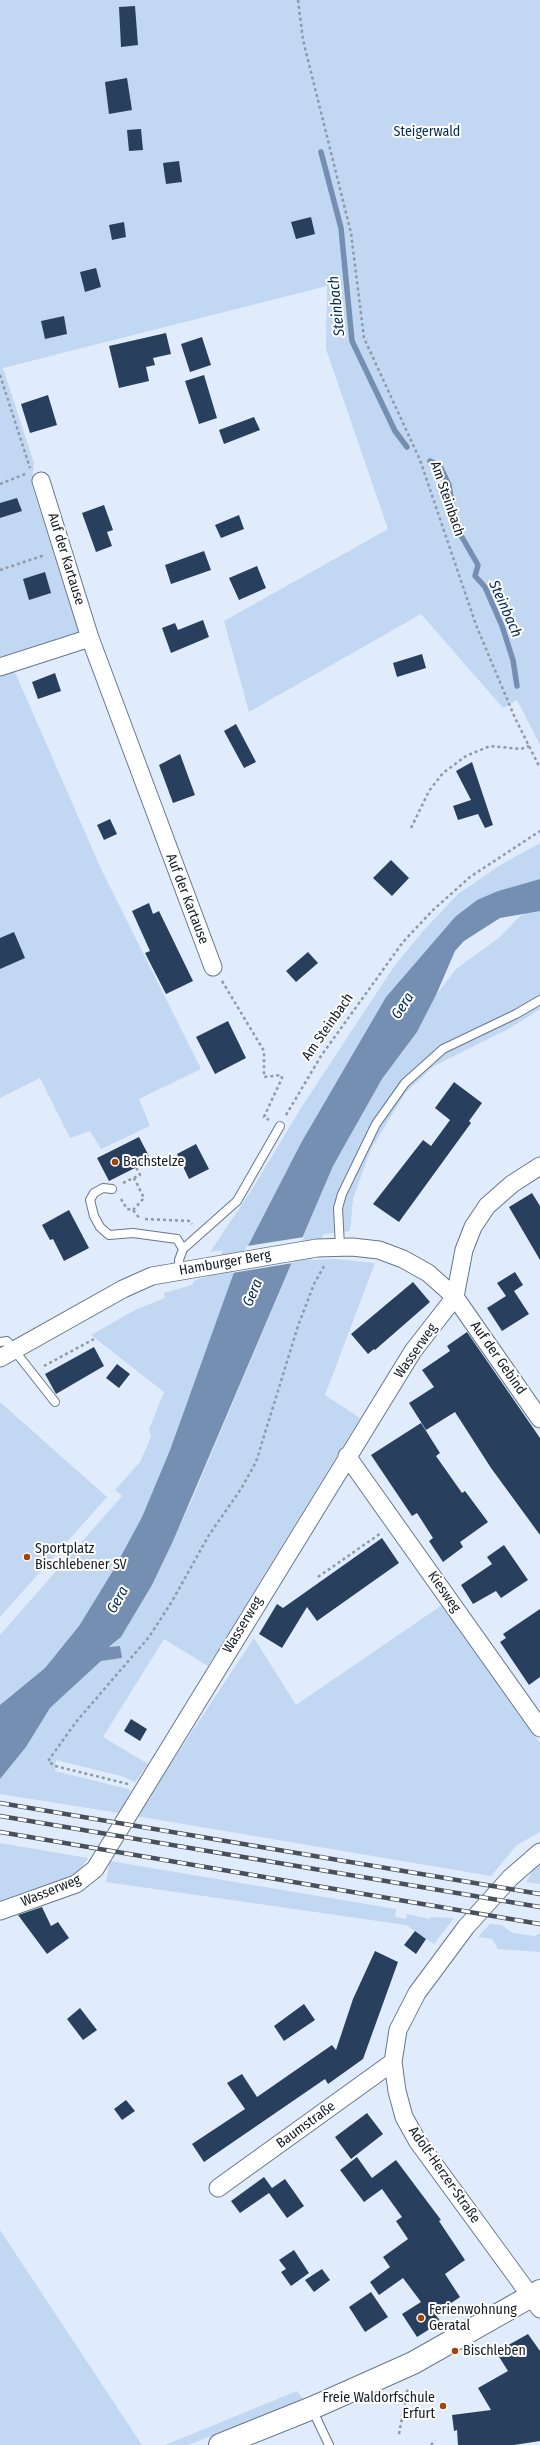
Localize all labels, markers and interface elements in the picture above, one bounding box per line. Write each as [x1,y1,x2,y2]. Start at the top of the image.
park label: Steigerwald [394,124,460,140]
water label: Steinbach [325,275,349,337]
street label: Am Steinbach [426,459,468,539]
street label: Auf der Kartause [44,511,88,607]
water label: Steinbach [484,578,526,640]
street label: Auf der Kartause [162,851,212,947]
water label: Gera [388,989,418,1023]
street label: Am Steinbach [299,990,357,1064]
place label: Bachstelze [123,1154,184,1170]
marker: Bachstelze [110,1157,120,1167]
street label: Hamburger Berg [178,1247,272,1279]
water label: Gera [239,1276,267,1310]
street label: Auf der Gebind [467,1318,529,1398]
street label: Wasserweg [391,1320,441,1382]
place label: Sportplatz Bischlebener SV [35,1541,127,1574]
marker: Sportplatz Bischlebener SV [22,1552,32,1562]
street label: Kiesweg [424,1568,464,1616]
water label: Gera [103,1583,133,1617]
street label: Wasserweg [220,1594,266,1656]
street label: Wasserweg [19,1871,83,1911]
street label: Baumstraße [273,2098,339,2152]
street label: Adolf-Herzer-Straße [404,2124,484,2226]
place label: Ferienwohnung Geratal [429,2302,517,2334]
marker: Ferienwohnung Geratal [416,2313,426,2323]
place label: Bischleben [463,2343,526,2359]
marker: Bischleben [450,2346,460,2356]
place label: Freie Waldorfschule Erfurt [323,2390,435,2422]
marker: Freie Waldorfschule Erfurt [438,2401,448,2411]

